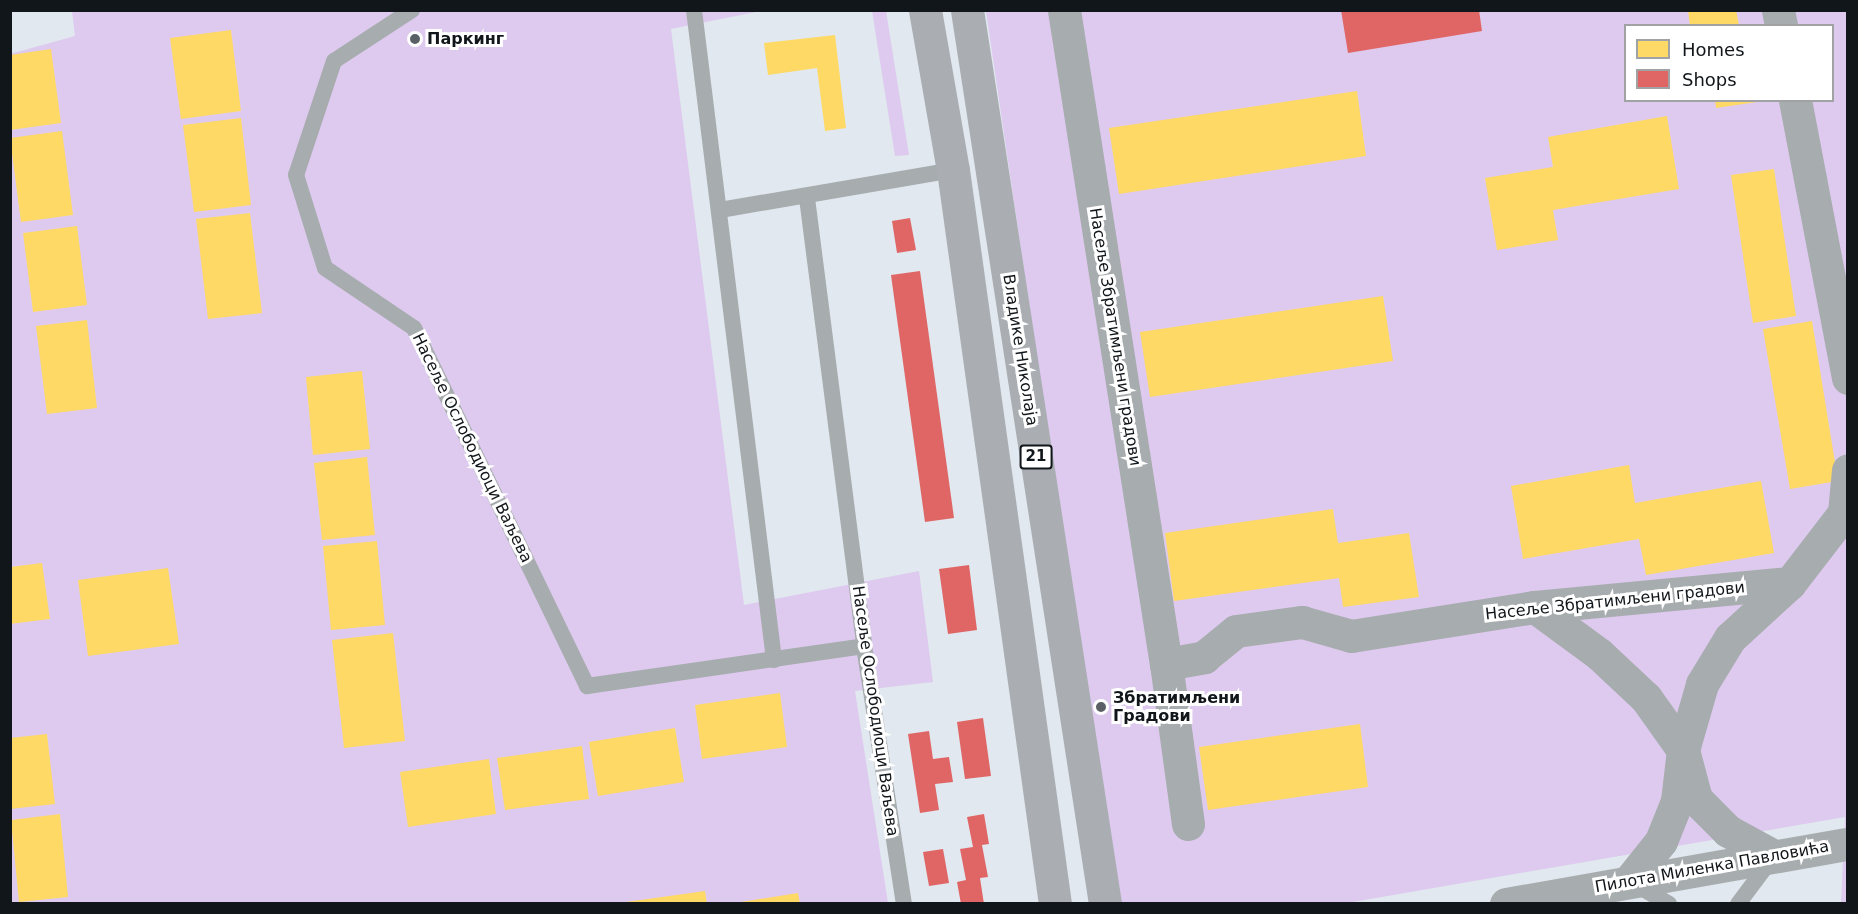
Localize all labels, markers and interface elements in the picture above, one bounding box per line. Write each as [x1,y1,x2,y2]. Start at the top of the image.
legend [1624,24,1834,102]
place label: Паркинг [427,29,504,49]
marker: Паркинг [408,32,422,46]
text: Homes [1682,39,1745,60]
text: Shops [1682,69,1737,90]
street label: Насеље Збратимљени градови [1085,207,1145,467]
street label: Владике Николаја [999,273,1041,427]
street label: Насеље Ослободиоци Ваљева [408,330,536,566]
road number: 21 [1020,445,1052,469]
street label: Насеље Збратимљени градови [1484,578,1746,624]
street label: Насеље Ослободиоци Ваљева [848,584,902,838]
place label: Збратимљени Градови [1113,688,1240,726]
marker: Збратимљени Градови [1094,700,1108,714]
street label: Пилота Миленка Павловића [1593,837,1831,897]

